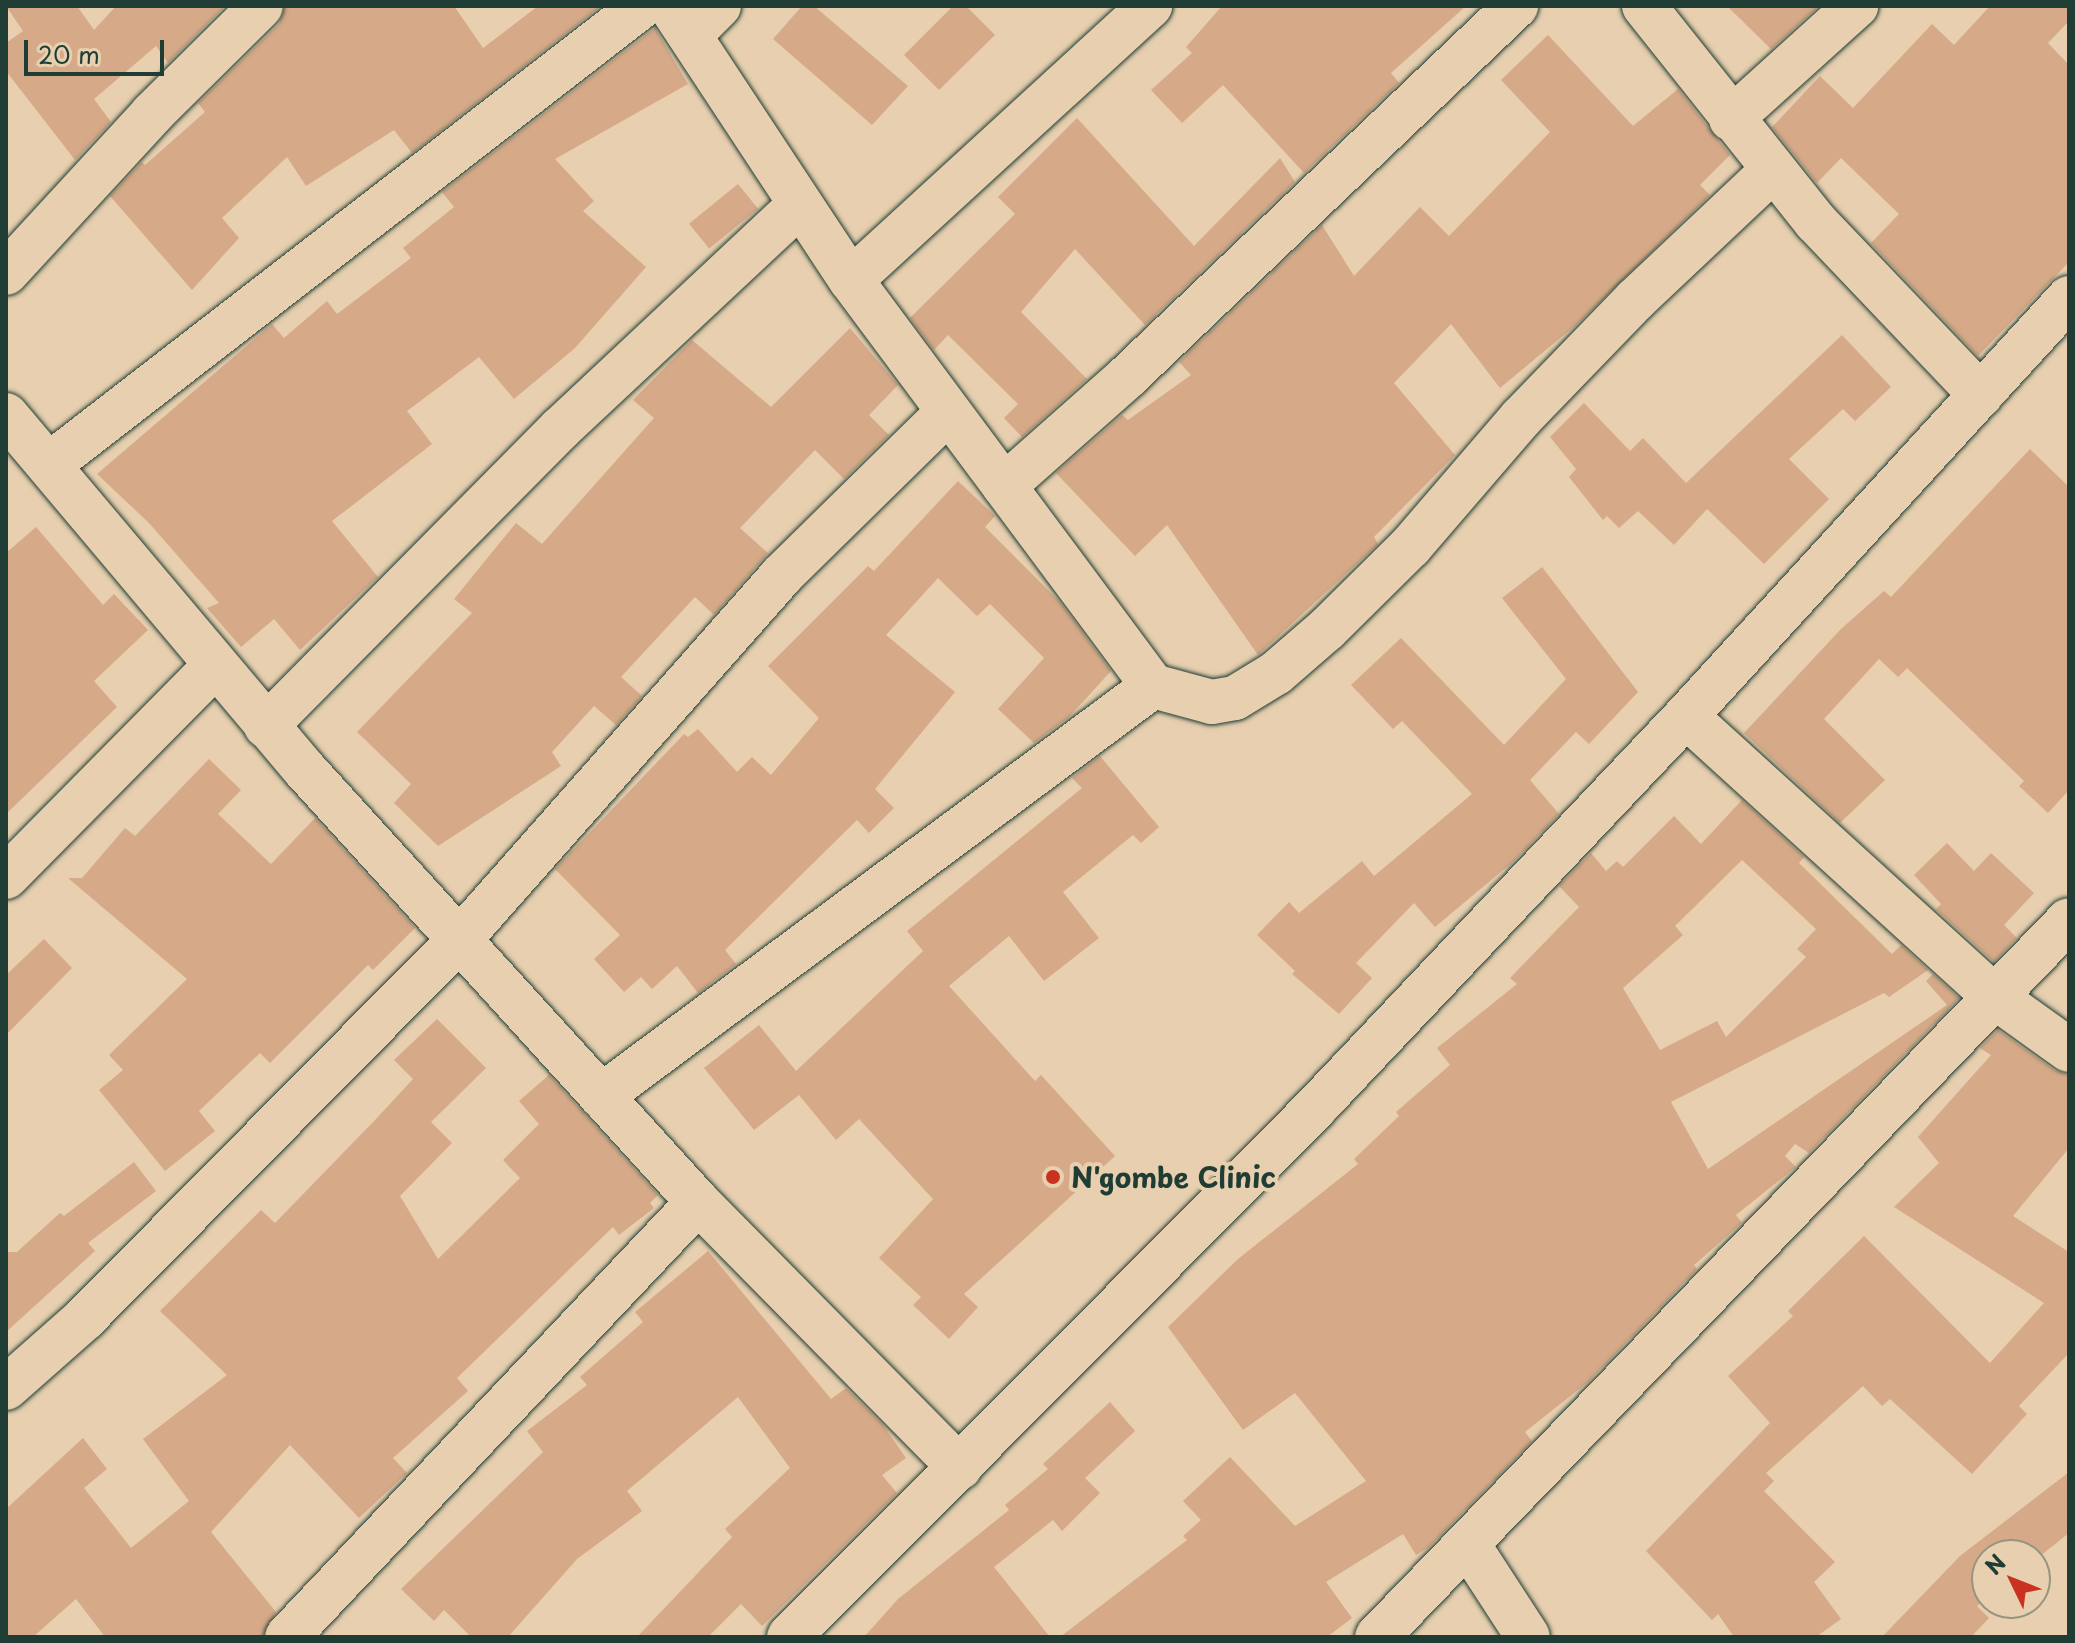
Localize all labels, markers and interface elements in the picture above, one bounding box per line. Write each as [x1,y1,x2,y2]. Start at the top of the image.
scale bar [28,24,168,74]
text: 20 m [38,36,100,72]
place label: N'gombe Clinic [1071,1160,1278,1194]
marker: N'gombe Clinic [1042,1166,1064,1188]
north arrow [1971,1539,2051,1619]
text: N [1977,1546,2013,1581]

